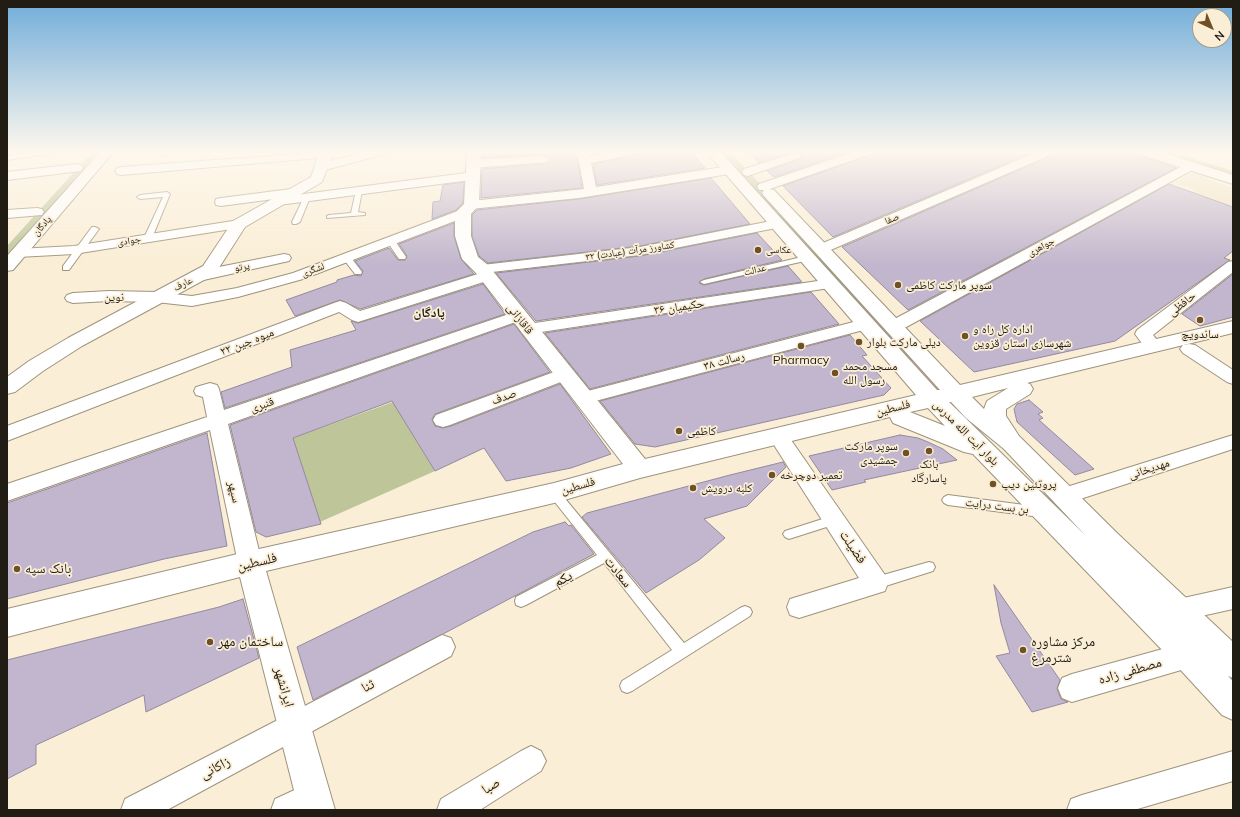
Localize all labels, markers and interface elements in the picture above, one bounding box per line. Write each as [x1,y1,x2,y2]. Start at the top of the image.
north arrow [1192,8,1232,48]
text: N [1212,28,1227,44]
street label: صفا [883,211,901,227]
street label: پادگان [30,214,54,238]
street label: جوادی [116,233,142,249]
street label: جواهری [1026,235,1056,259]
street label: ۳۲ کشاورز مرآت (عبادت) [585,239,675,263]
place label: عکاسی [766,244,792,256]
marker: عکاسی [753,245,763,255]
street label: پرتو [233,260,251,274]
street label: لشگری [300,260,326,280]
street label: عدالت [743,262,767,278]
street label: عارف [171,274,195,294]
place label: سوپر مارکت کاظمی [906,278,992,292]
marker: سوپر مارکت کاظمی [893,280,903,290]
street label: حافظی [1165,289,1199,319]
street label: نوین [104,290,124,304]
street label: ۳۶ حکیمیان [653,296,705,318]
street label: قاقازانی [503,301,537,337]
district label: پادگان [413,305,445,321]
marker: ساندویچ [1195,315,1205,325]
place label: اداره کل راه و شهرسازی استان قزوین [973,322,1071,350]
street label: ۲۲ میوه چین [218,325,276,359]
place label: ساندویچ [1181,327,1219,341]
marker: اداره کل راه و شهرسازی استان قزوین [960,331,970,341]
place label: دیلی مارکت بلوار [867,335,941,349]
marker: دیلی مارکت بلوار [854,337,864,347]
marker: Pharmacy [796,341,806,351]
street label: ۳۸ رسالت [702,349,746,373]
place label: Pharmacy [773,353,829,367]
place label: مسجد محمد رسول الله [843,359,897,387]
marker: مسجد محمد رسول الله [830,368,840,378]
street label: صدف [490,386,518,408]
street label: قنبری [248,394,276,416]
street label: فلسطین [874,397,912,419]
street label: بلوار آیت الله مدرس [930,397,1002,469]
place label: کاظمی [687,424,716,438]
marker: کاظمی [674,426,684,436]
place label: سوپر مارکت جمشیدی [844,439,898,467]
marker: بانک پاسارگاد [924,446,934,456]
marker: سوپر مارکت جمشیدی [901,448,911,458]
street label: مهدیخانی [1127,456,1171,482]
place label: بانک پاسارگاد [911,457,947,485]
place label: تعمیر دوچرخه [780,468,842,482]
marker: تعمیر دوچرخه [767,470,777,480]
street label: فلسطین [559,474,597,498]
place label: پروتئین دیپ [1001,477,1057,491]
marker: پروتئین دیپ [988,479,998,489]
street label: سپهر [225,480,243,504]
place label: کلبه درویش [701,481,753,495]
marker: کلبه درویش [688,483,698,493]
street label: بن بست درایت [964,495,1030,517]
street label: فضیلت [836,527,870,567]
street label: فلسطین [235,549,279,575]
street label: سعادت [600,553,636,591]
place label: بانک سپه [25,561,71,577]
marker: بانک سپه [12,564,22,574]
street label: یکم [551,567,575,591]
place label: ساختمان مهر [218,634,283,650]
place label: مرکز مشاوره شترمرغ [1031,634,1095,666]
marker: ساختمان مهر [205,637,215,647]
marker: مرکز مشاوره شترمرغ [1018,645,1028,655]
street label: مصطفی زاده [1096,654,1164,688]
street label: ایرانشهر [271,665,297,709]
street label: ثنا [359,676,377,696]
street label: زاکانی [197,753,233,783]
street label: صبا [479,774,503,798]

